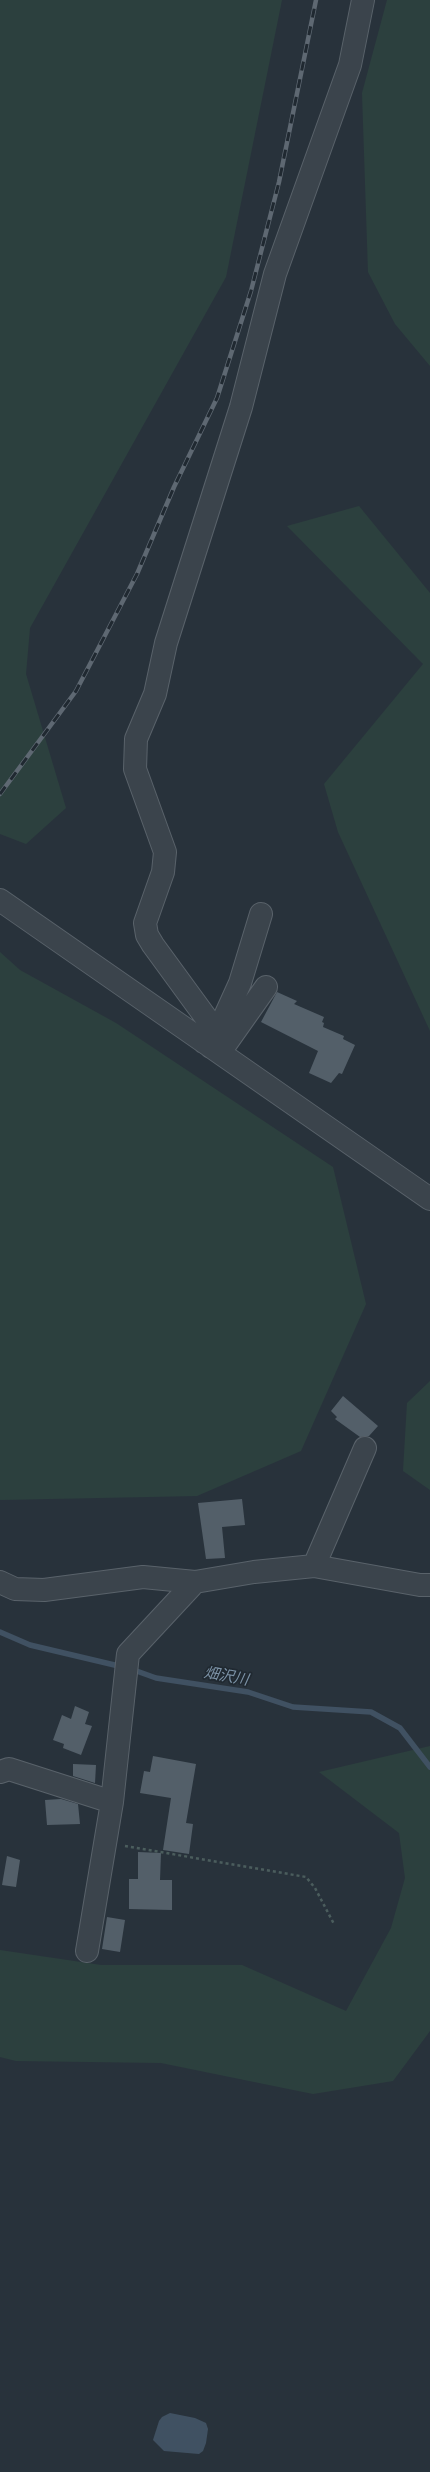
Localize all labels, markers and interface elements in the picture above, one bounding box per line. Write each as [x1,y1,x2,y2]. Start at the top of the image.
water label: 畑沢川 [202,1664,250,1690]

